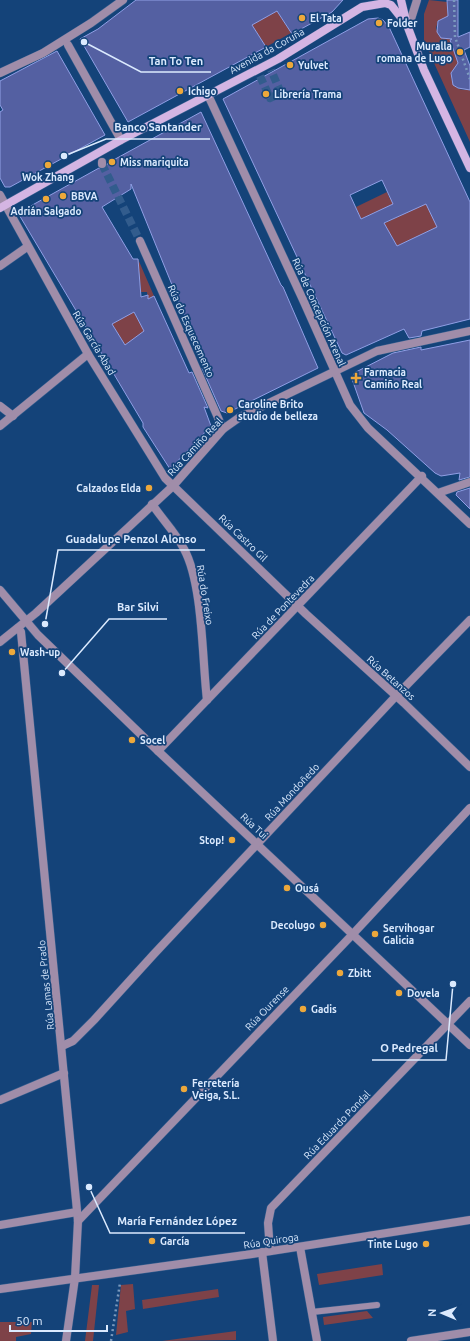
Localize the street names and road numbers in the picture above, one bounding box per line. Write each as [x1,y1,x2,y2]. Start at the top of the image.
street label: Avenida da Coruña [228,26,306,76]
street label: Rúa de Concepción Arenal [290,256,348,368]
street label: Rúa do Esquecemento [166,283,216,379]
street label: Rúa García Abad [71,309,118,377]
street label: Rúa Camiño Real [165,416,225,478]
street label: Rúa Castro Gil [217,512,270,564]
street label: Rúa do Freixo [195,564,215,626]
street label: Rúa de Pontevedra [250,573,316,641]
street label: Rúa Betanzos [365,654,417,702]
street label: Rúa Mondoñedo [263,761,321,823]
street label: Rúa Tui [238,811,270,841]
street label: Rúa Lamas de Prado [36,939,56,1030]
street label: Rúa Ourense [243,983,291,1033]
street label: Rúa Eduardo Pondal [302,1088,373,1161]
street label: Rúa Quiroga [243,1231,299,1251]

